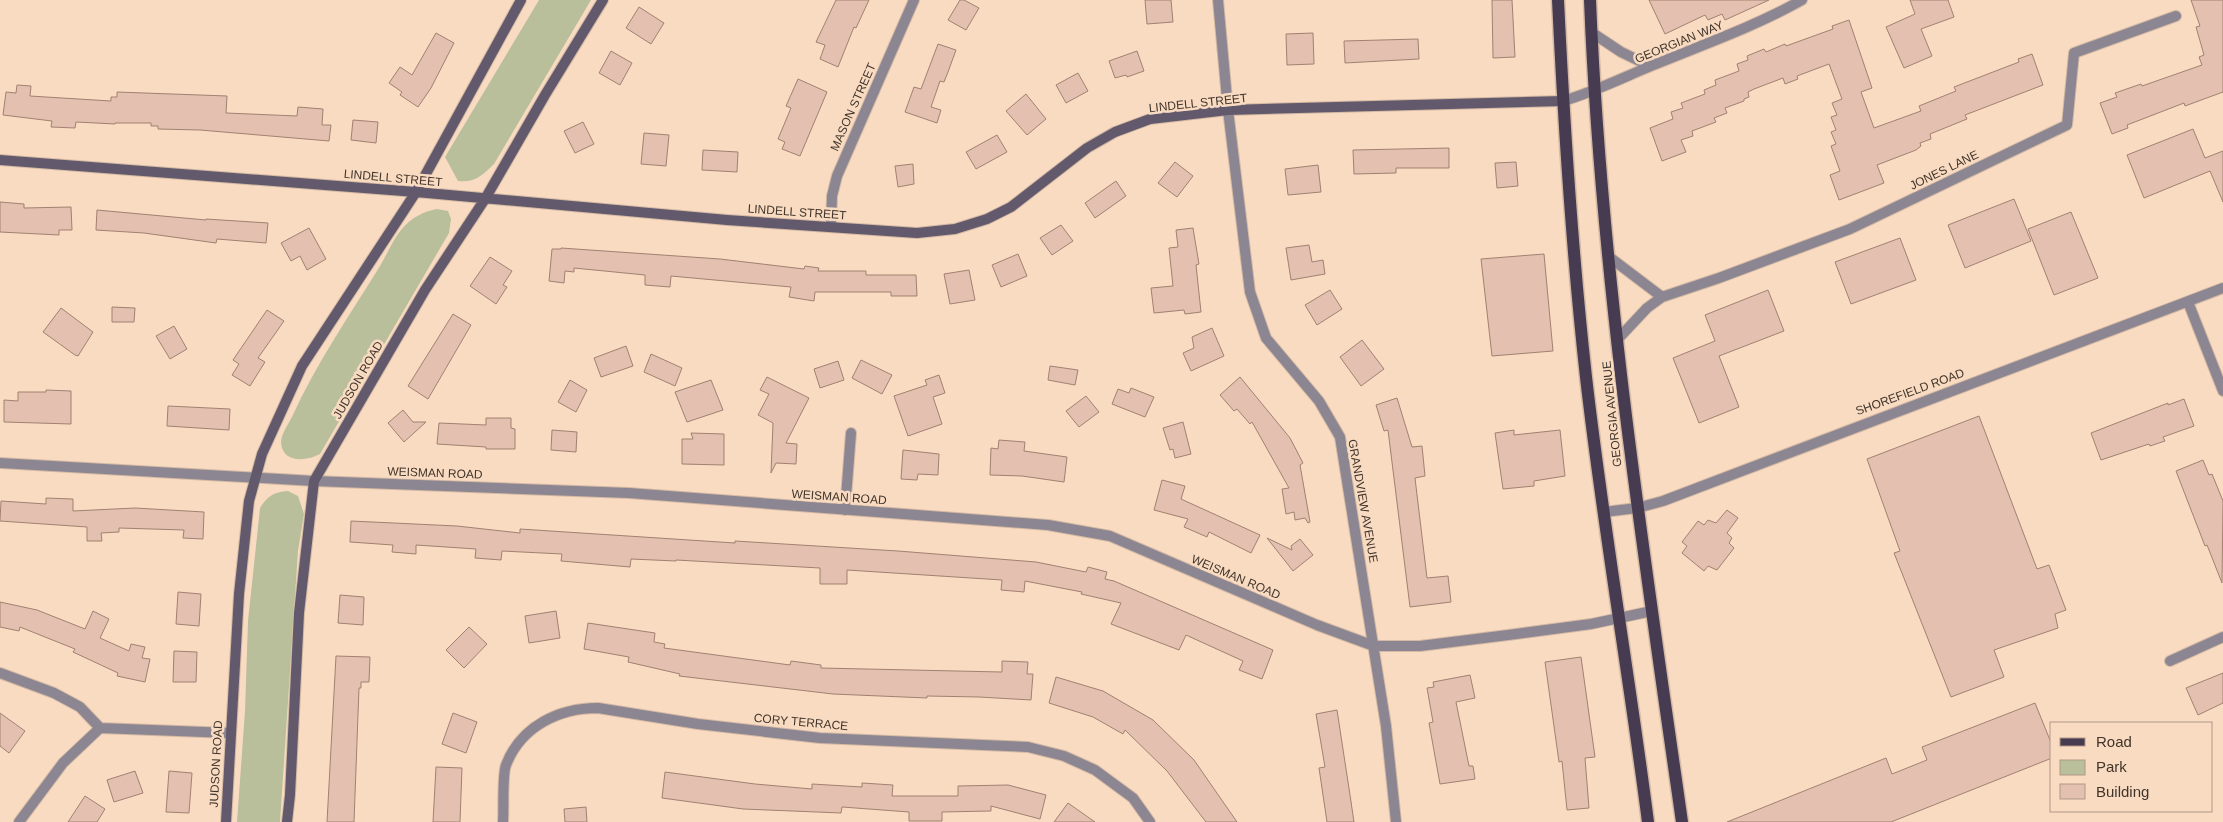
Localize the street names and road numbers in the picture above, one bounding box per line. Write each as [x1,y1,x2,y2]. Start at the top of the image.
street label: GEORGIAN WAY [1633,18,1725,66]
street label: MASON STREET [827,60,879,153]
street label: LINDELL STREET [1148,91,1249,115]
street label: JONES LANE [1907,147,1981,193]
street label: LINDELL STREET [343,167,444,189]
street label: LINDELL STREET [747,202,847,222]
street label: JUDSON ROAD [330,338,386,421]
street label: GEORGIA AVENUE [1599,360,1625,468]
street label: SHOREFIELD ROAD [1854,366,1967,418]
street label: GRANDVIEW AVENUE [1345,438,1381,564]
street label: WEISMAN ROAD [387,464,483,482]
street label: WEISMAN ROAD [791,487,887,507]
street label: WEISMAN ROAD [1189,552,1283,602]
street label: CORY TERRACE [753,711,849,733]
street label: JUDSON ROAD [207,720,225,808]

